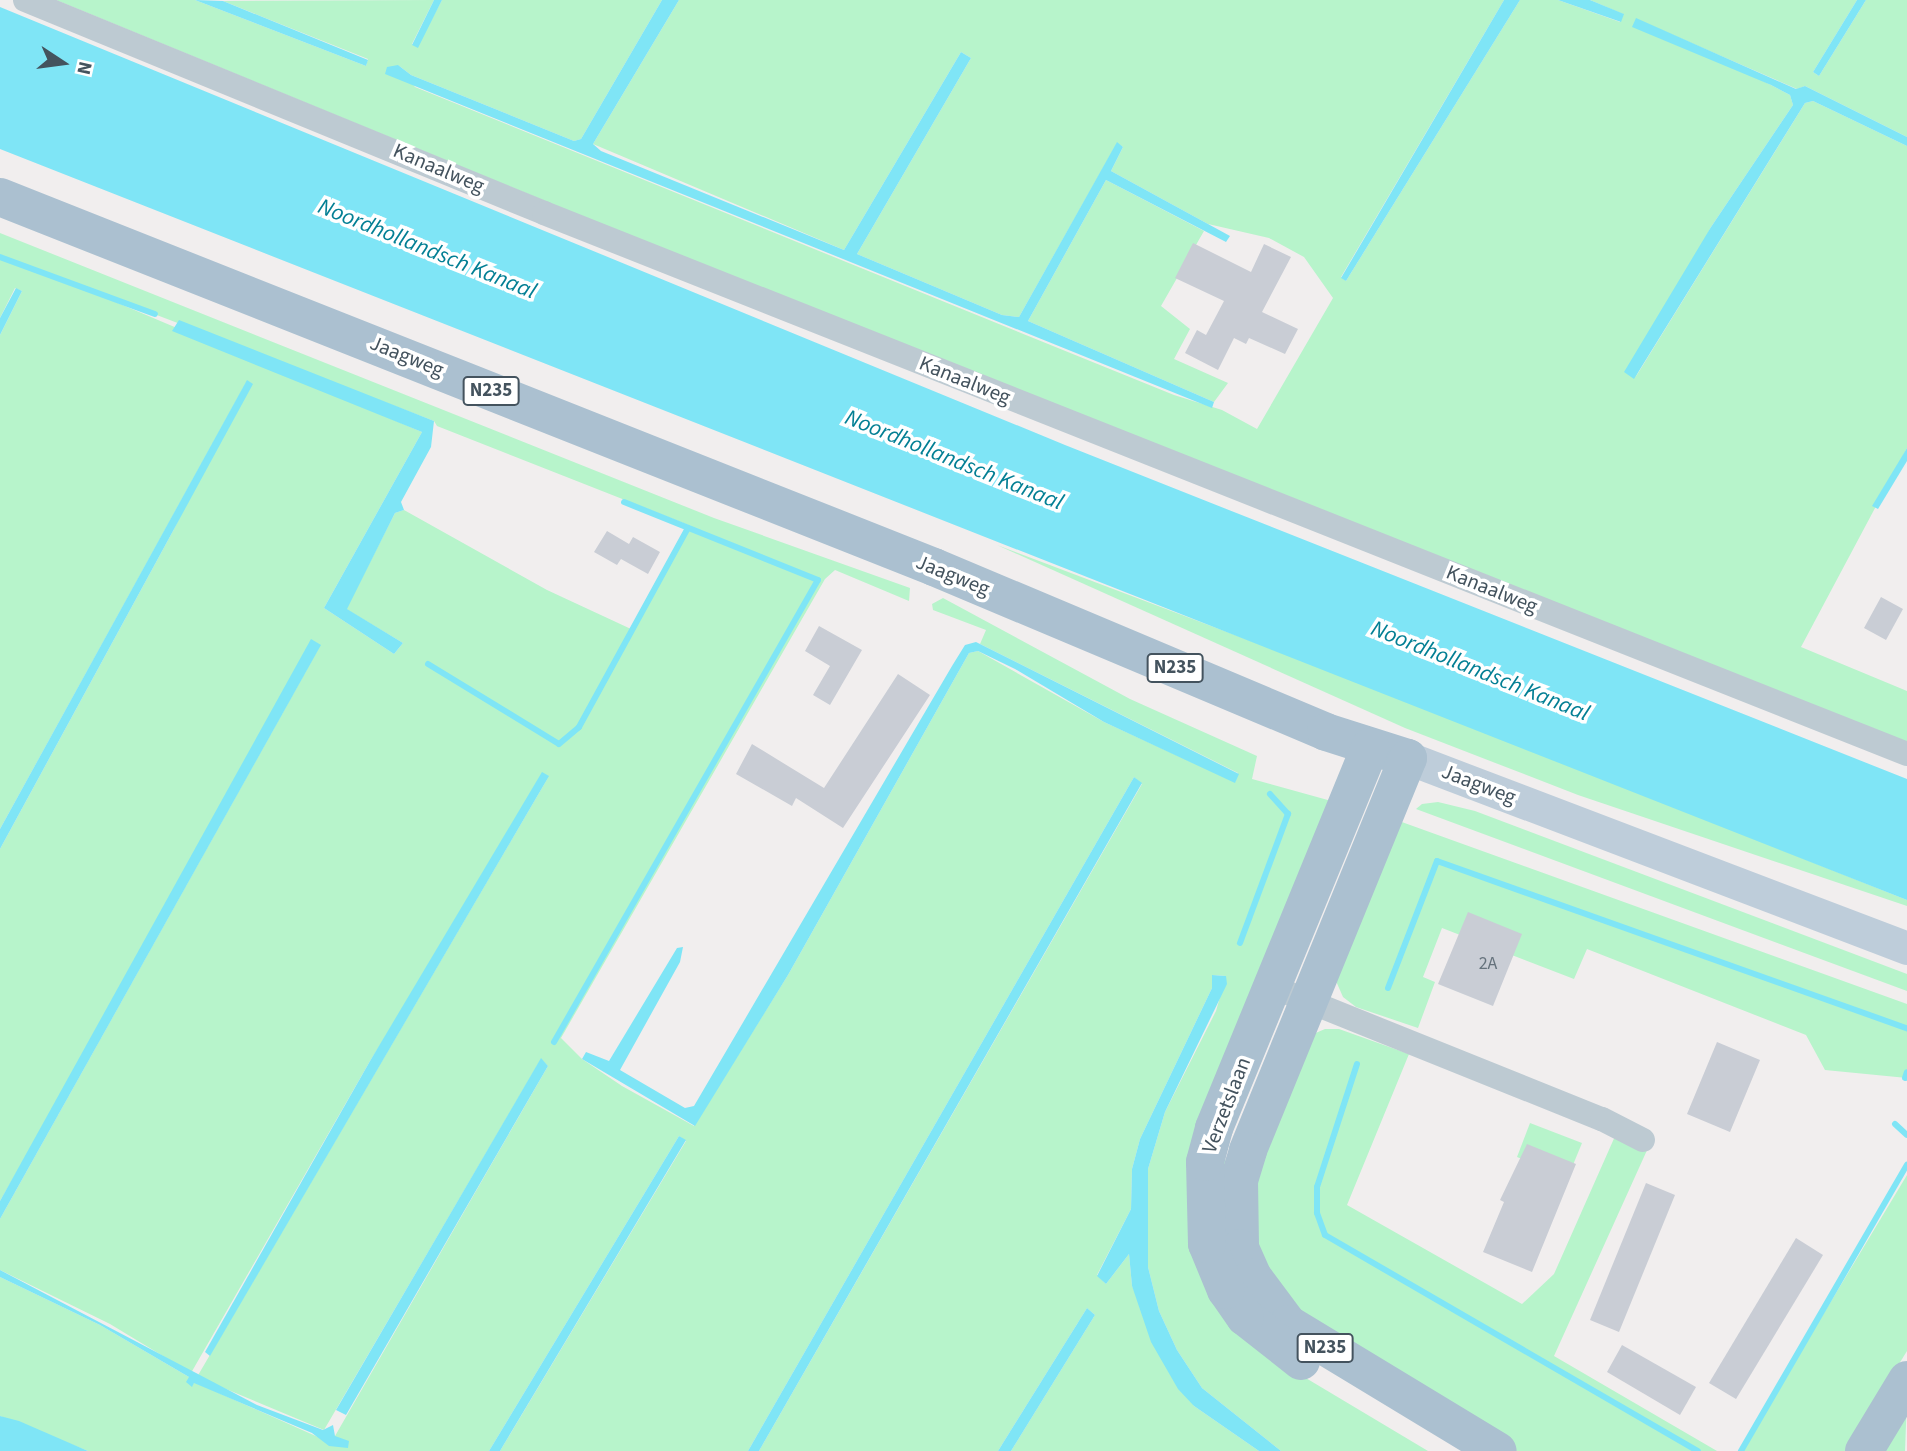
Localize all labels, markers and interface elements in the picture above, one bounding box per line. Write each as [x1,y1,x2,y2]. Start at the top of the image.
north arrow [28,28,98,98]
text: N [69,59,99,77]
street label: Kanaalweg [390,138,488,198]
water label: Noordhollandsch Kanaal [314,193,540,305]
street label: Jaagweg [366,330,448,382]
street label: Kanaalweg [916,350,1014,410]
road number: N235 [461,376,521,406]
water label: Noordhollandsch Kanaal [841,404,1067,516]
street label: Jaagweg [912,549,994,601]
street label: Kanaalweg [1443,559,1541,619]
water label: Noordhollandsch Kanaal [1367,615,1593,727]
road number: N235 [1145,652,1205,684]
street label: Jaagweg [1438,758,1520,810]
house number: 2A [1479,953,1497,975]
street label: Verzetslaan [1196,1053,1256,1157]
road number: N235 [1295,1332,1355,1364]

